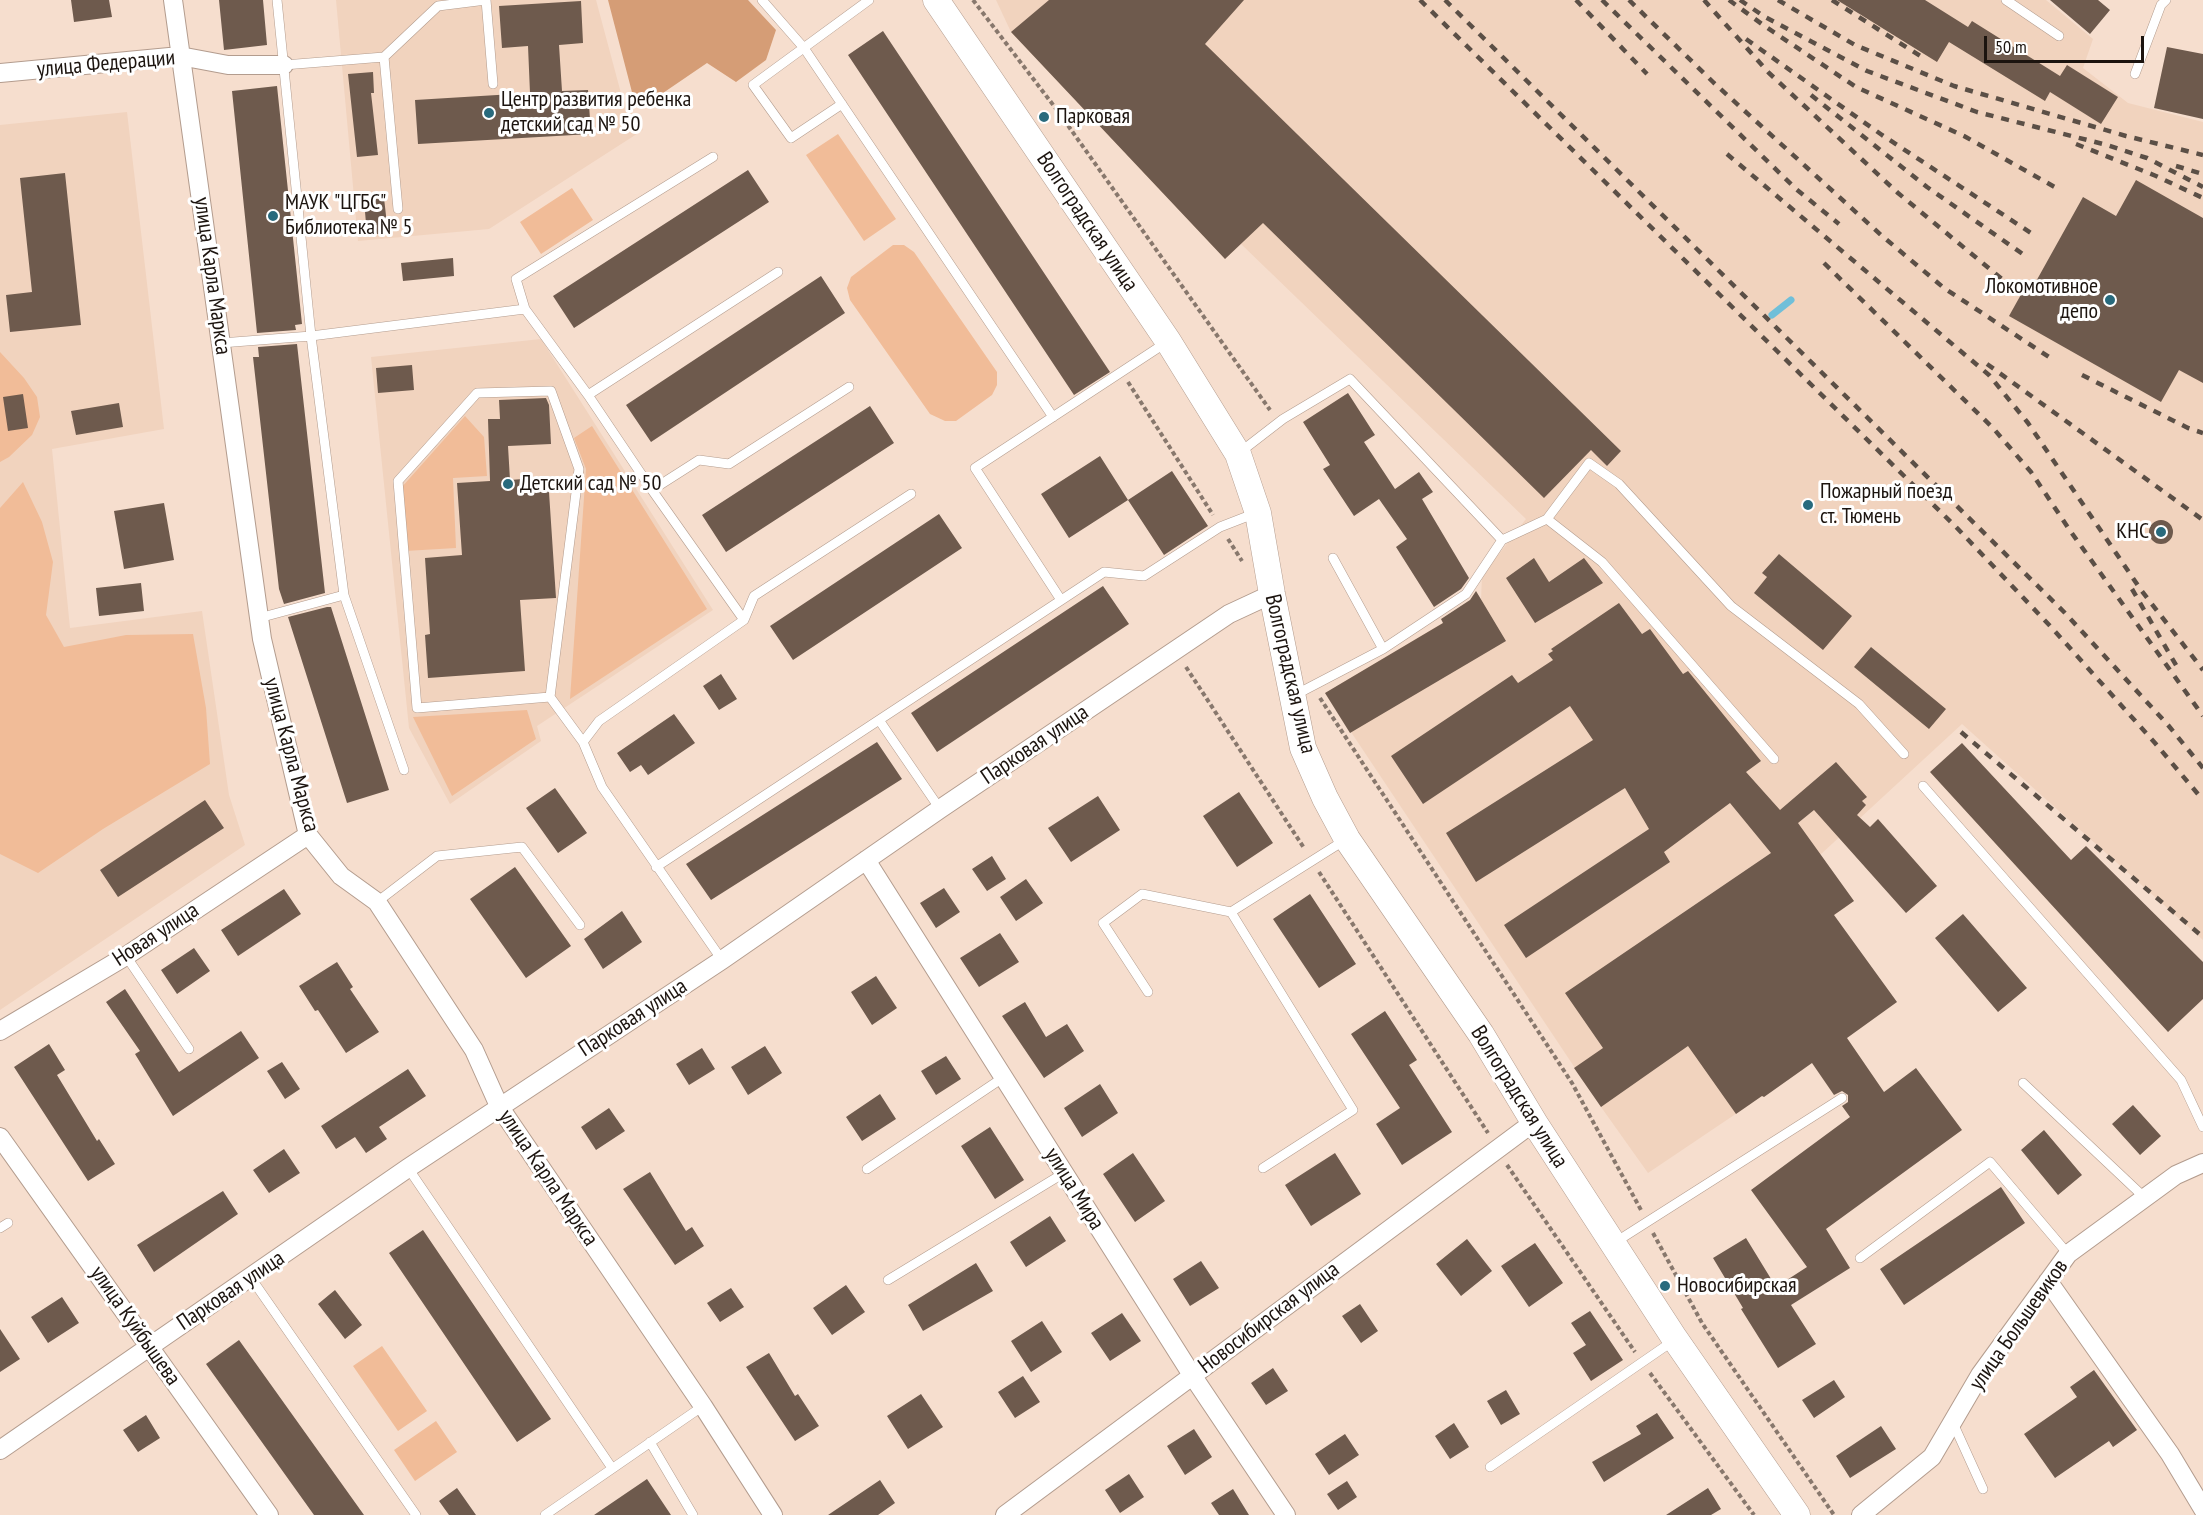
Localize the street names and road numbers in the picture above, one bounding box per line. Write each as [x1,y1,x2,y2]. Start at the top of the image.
street label: улица Федерации [36,45,176,83]
street label: Волгоградская улица [1031,147,1143,297]
street label: улица Карла Маркса [188,196,236,356]
street label: Волгоградская улица [1259,592,1321,756]
street label: улица Карла Маркса [258,675,324,835]
street label: Парковая улица [976,699,1094,791]
street label: Новая улица [108,897,204,973]
street label: Парковая улица [574,973,692,1063]
street label: Волгоградская улица [1465,1021,1573,1173]
street label: улица Карла Маркса [493,1105,603,1251]
street label: улица Мира [1038,1143,1110,1235]
street label: Парковая улица [172,1245,290,1337]
street label: улица Большевиков [1964,1254,2074,1396]
street label: Новосибирская улица [1193,1257,1345,1379]
street label: улица Куйбышева [84,1261,186,1391]

